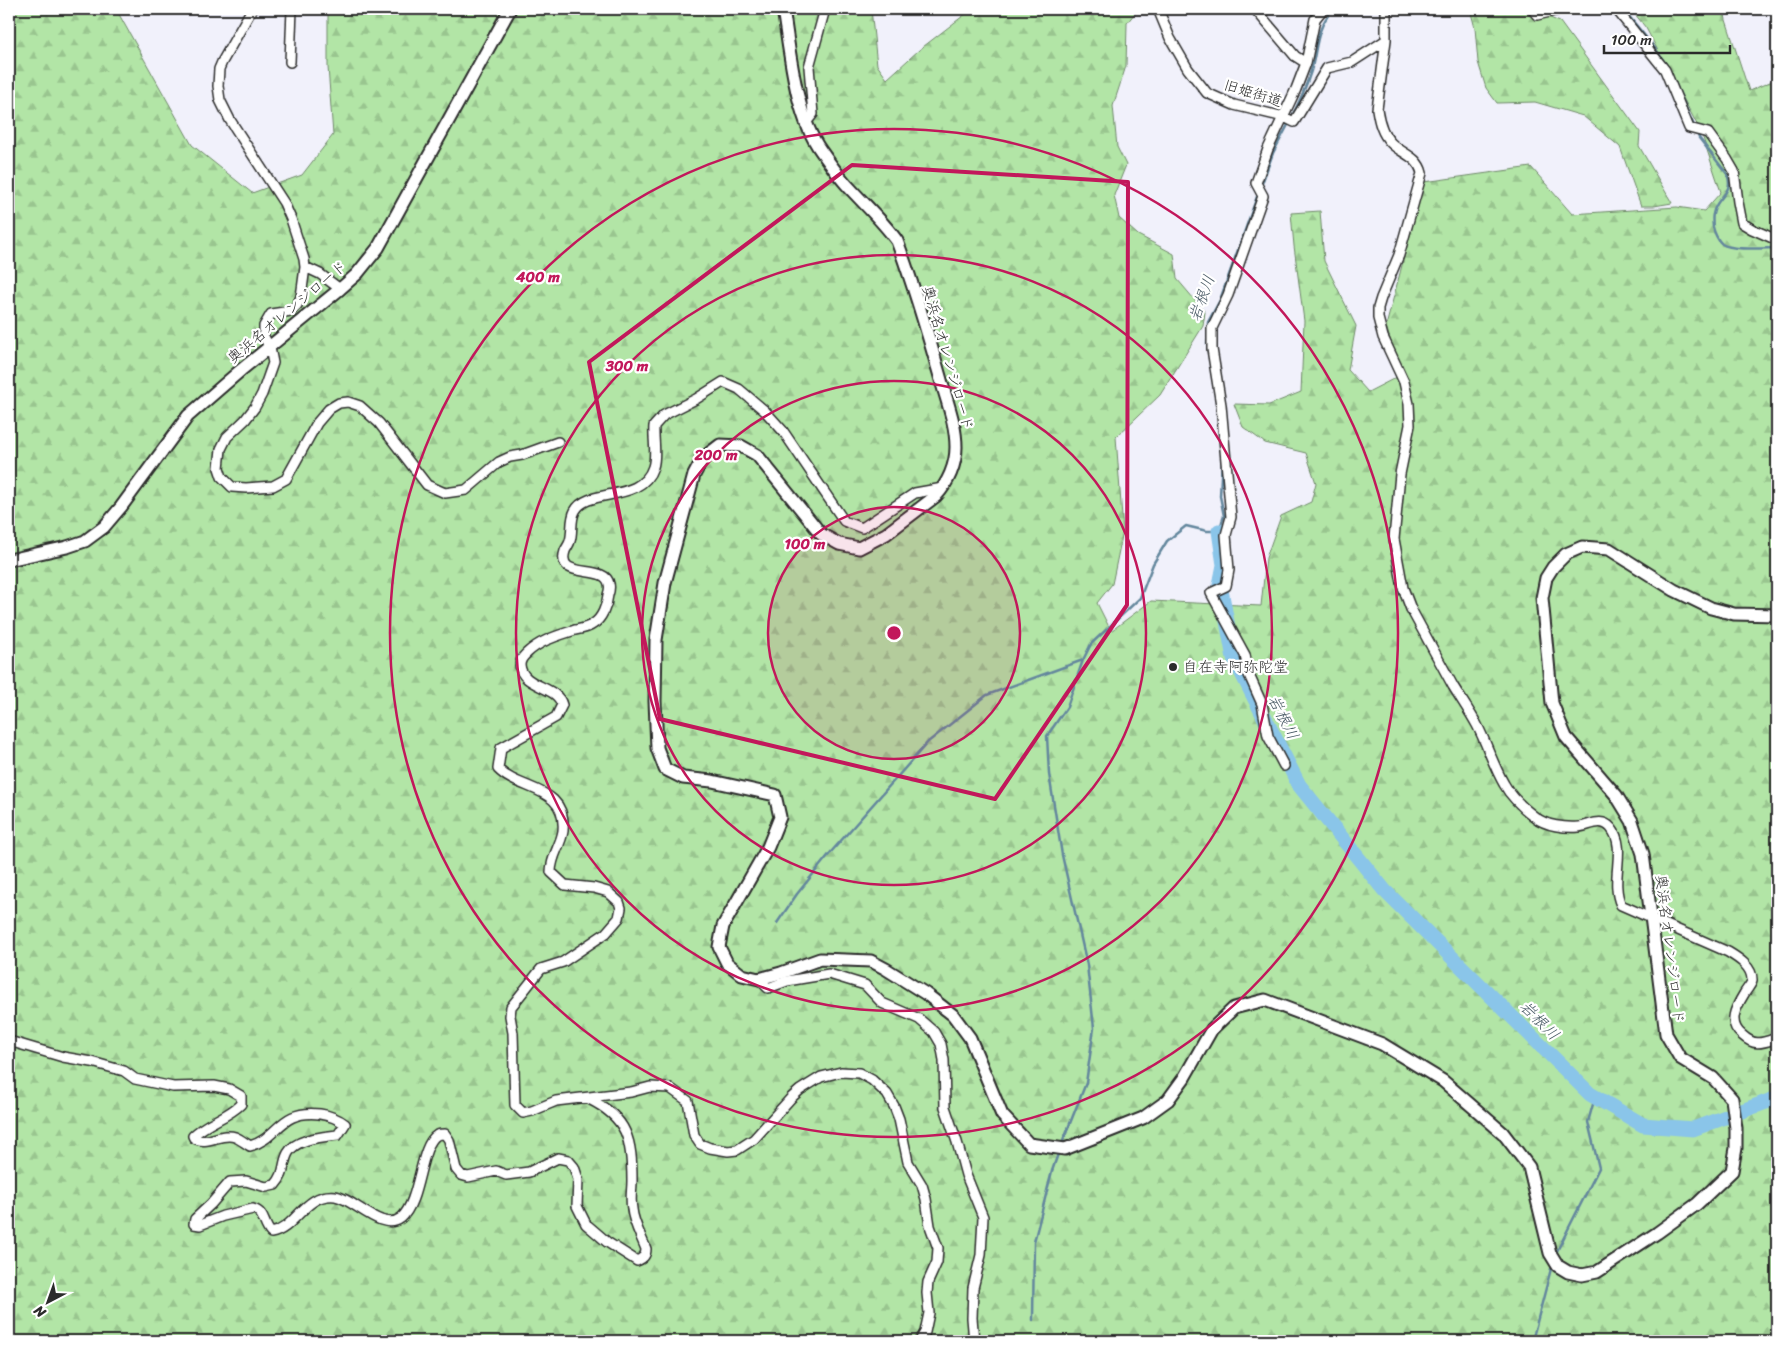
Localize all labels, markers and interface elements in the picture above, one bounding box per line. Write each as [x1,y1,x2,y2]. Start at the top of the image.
scale bar [1604,22,1730,54]
text: 100 m [1611,27,1652,53]
street label: 旧姫街道 [1221,72,1285,114]
street label: 奥浜名オレンジロード [221,254,353,370]
text: 400 m [515,264,560,290]
water label: 岩根川 [1180,271,1223,326]
street label: 奥浜名オレンジロード [915,282,981,434]
text: 300 m [605,353,649,379]
text: 200 m [693,442,738,468]
text: 100 m [785,531,826,557]
centre of rings [885,624,903,642]
place label: 自在寺阿弥陀堂 [1183,654,1288,680]
marker: 自在寺阿弥陀堂 [1167,661,1179,673]
water label: 岩根川 [1260,689,1307,745]
street label: 奥浜名オレンジロード [1648,873,1692,1025]
water label: 岩根川 [1512,993,1567,1048]
north arrow [22,1278,72,1328]
text: N [28,1299,52,1325]

